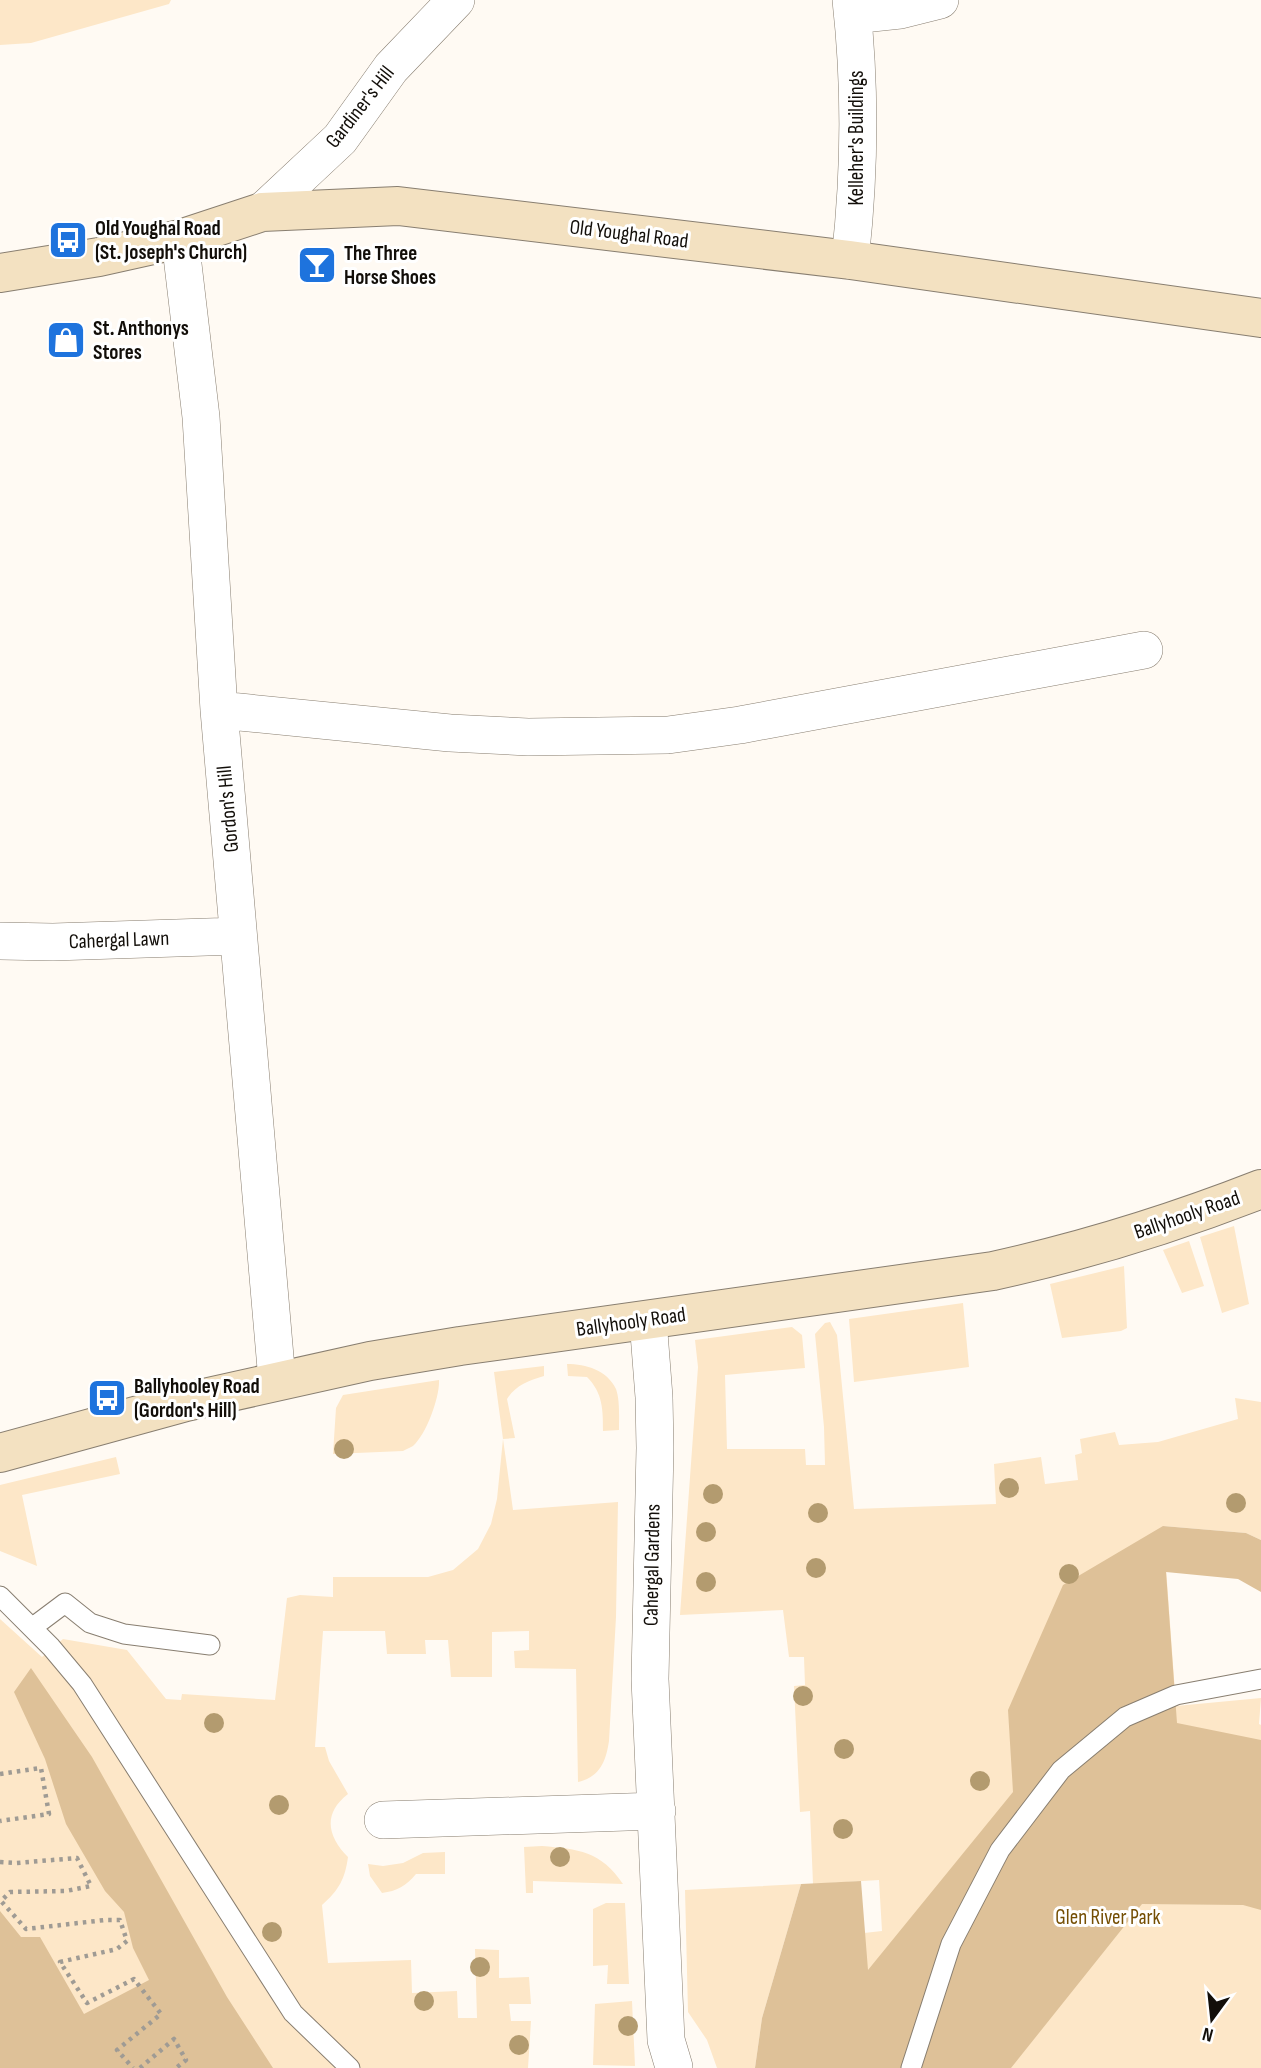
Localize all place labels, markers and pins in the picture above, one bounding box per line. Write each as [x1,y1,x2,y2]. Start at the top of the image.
place label: Old Youghal Road (St. Joseph's Church) [95,216,247,265]
bus stop icon: Old Youghal Road (St. Joseph's Church) [47,219,89,261]
place label: The Three Horse Shoes [344,241,436,290]
bar icon: The Three Horse Shoes [296,244,338,286]
place label: St. Anthonys Stores [93,316,189,365]
shop icon: St. Anthonys Stores [45,319,87,361]
place label: Ballyhooley Road (Gordon's Hill) [134,1374,260,1423]
bus stop icon: Ballyhooley Road (Gordon's Hill) [86,1377,128,1419]

